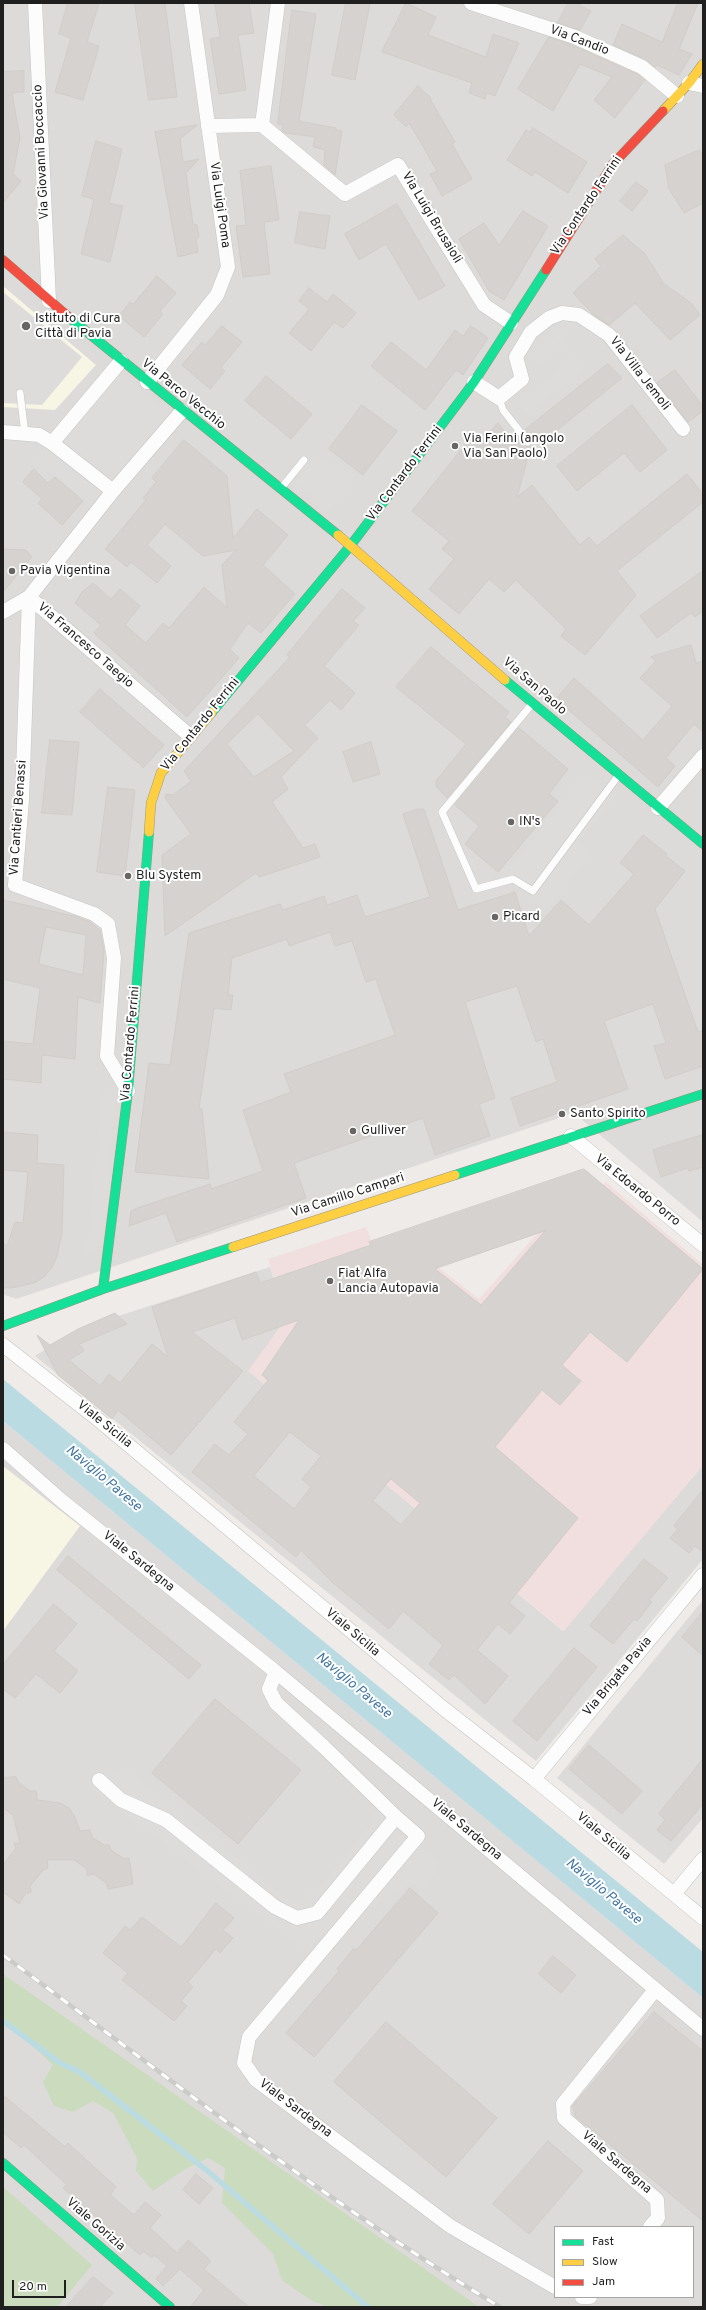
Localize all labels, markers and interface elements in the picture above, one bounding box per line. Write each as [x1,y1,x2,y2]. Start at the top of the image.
street label: Via Candio [547,23,611,59]
street label: Via Giovanni Boccaccio [31,84,53,220]
street label: Via Contardo Ferrini [548,154,626,258]
street label: Via Luigi Poma [205,161,233,249]
street label: Via Luigi Brusaioli [398,169,464,267]
place label: Istituto di Cura Città di Pavia [35,311,120,342]
marker: Istituto di Cura Città di Pavia [20,320,32,332]
street label: Via Villa Jemoli [605,334,673,414]
street label: Via Parco Vecchio [138,356,228,434]
street label: Via Contardo Ferrini [364,423,446,525]
place label: Via Ferini (angolo Via San Paolo) [463,431,564,462]
marker: Via Ferini (angolo Via San Paolo) [450,441,460,451]
place label: Pavia Vigentina [20,563,110,579]
marker: Pavia Vigentina [7,566,17,576]
street label: Via Francesco Taegio [34,600,136,692]
street label: Via San Paolo [499,655,569,719]
street label: Via Contardo Ferrini [158,675,244,775]
street label: Via Cantieri Benassi [7,760,31,876]
place label: IN's [519,814,541,830]
marker: IN's [506,817,516,827]
place label: Blu System [136,868,201,884]
marker: Blu System [123,871,133,881]
place label: Picard [503,909,540,925]
marker: Picard [490,912,500,922]
street label: Via Contardo Ferrini [118,986,144,1102]
place label: Santo Spirito [570,1106,646,1122]
marker: Santo Spirito [557,1109,567,1119]
place label: Gulliver [361,1123,406,1139]
marker: Gulliver [348,1126,358,1136]
street label: Via Edoardo Porro [591,1152,683,1230]
street label: Via Camillo Campari [290,1170,406,1222]
place label: Fiat Alfa Lancia Autopavia [338,1266,439,1297]
marker: Fiat Alfa Lancia Autopavia [325,1276,335,1286]
street label: Viale Sicilia [73,1398,135,1452]
water label: Naviglio Pavese [62,1442,144,1516]
street label: Viale Sardegna [99,1528,177,1596]
street label: Viale Sicilia [322,1606,382,1660]
street label: Via Brigata Pavia [580,1634,656,1720]
water label: Naviglio Pavese [312,1649,394,1723]
street label: Viale Sardegna [427,1796,505,1864]
street label: Viale Sicilia [573,1810,633,1864]
water label: Naviglio Pavese [562,1855,644,1929]
street label: Viale Sardegna [255,2076,335,2142]
street label: Viale Sardegna [578,2128,654,2198]
street label: Viale Gorizia [62,2195,128,2255]
legend [554,2226,694,2298]
text: Fast [592,2234,614,2250]
text: Slow [592,2254,618,2270]
scale bar [14,2272,68,2298]
text: Jam [592,2274,615,2290]
text: 20 m [19,2279,47,2295]

